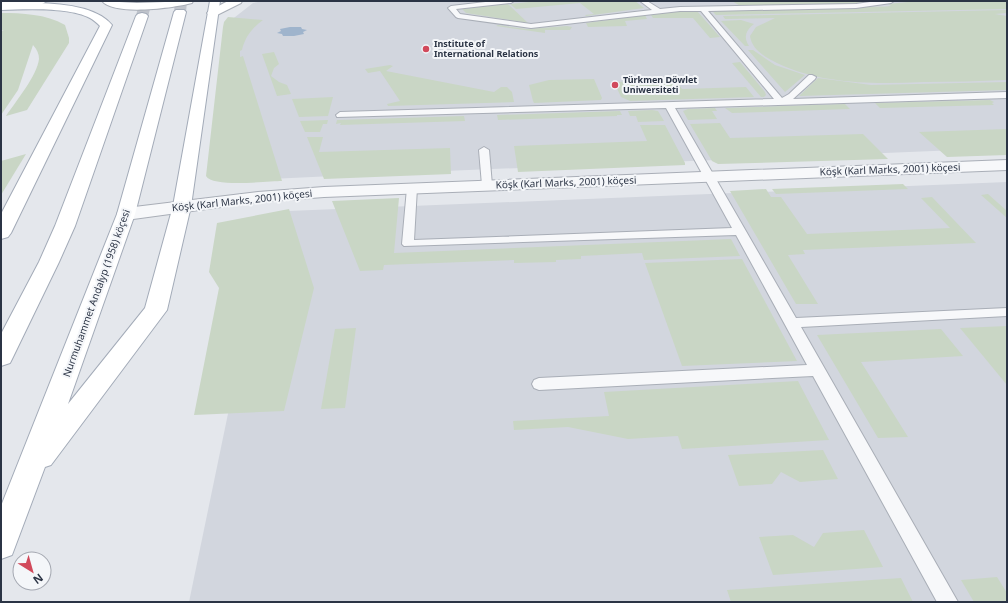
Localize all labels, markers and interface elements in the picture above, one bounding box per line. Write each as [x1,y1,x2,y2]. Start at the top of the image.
place label: Institute of International Relations [434,37,539,60]
marker: Institute of International Relations [421,44,431,54]
place label: Türkmen Döwlet Uniwersiteti [623,73,697,96]
marker: Türkmen Döwlet Uniwersiteti [610,80,620,90]
street label: Köşk (Karl Marks, 2001) köçesi [819,160,961,178]
street label: Köşk (Karl Marks, 2001) köçesi [495,173,637,191]
street label: Köşk (Karl Marks, 2001) köçesi [171,186,313,214]
street label: Nurmuhammet Andalyp (1958) köçesi [59,207,133,379]
north arrow [12,551,52,591]
text: N [30,571,46,588]

